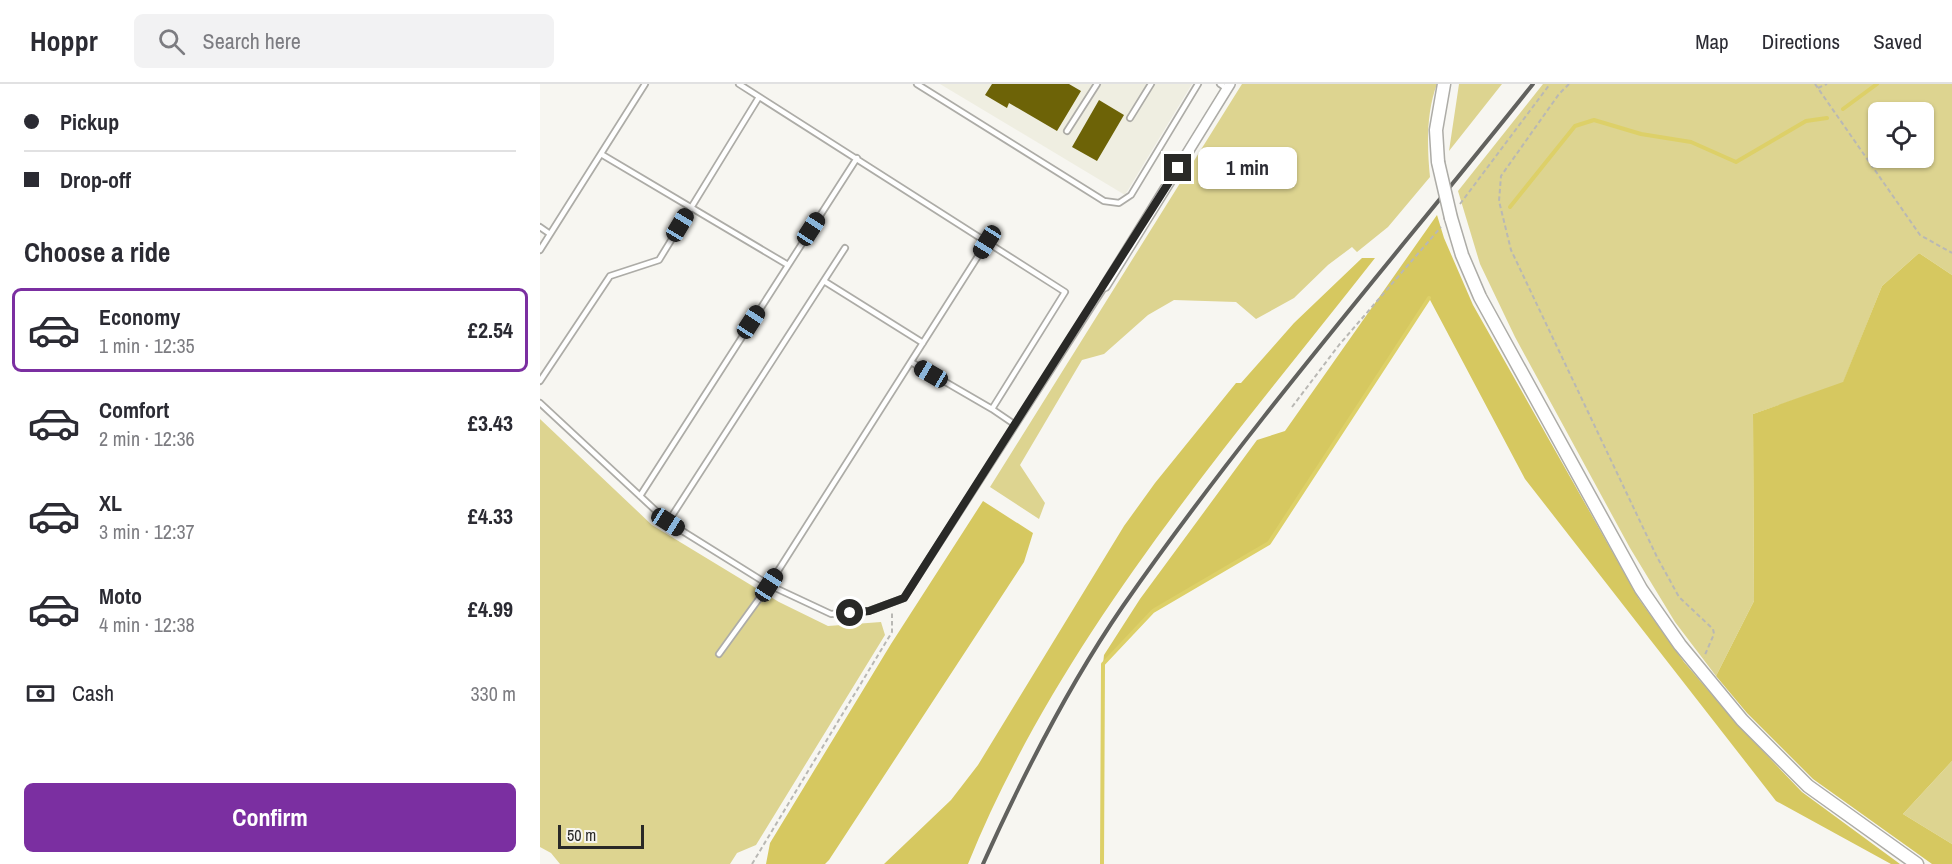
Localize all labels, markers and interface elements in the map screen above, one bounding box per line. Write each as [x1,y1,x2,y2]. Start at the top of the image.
search box [134,14,554,68]
text: Hoppr [30,22,98,60]
icon: search [155,25,188,58]
text: Search here [203,26,301,56]
text: Map [1695,27,1729,56]
text: Directions [1762,27,1840,56]
text: Saved [1873,27,1922,56]
map controls [1868,102,1934,168]
button: locate [1868,102,1934,168]
text: Pickup [60,107,119,137]
callout: 1 min [1199,147,1298,189]
route end [1164,154,1191,181]
text: 1 min [1226,154,1269,181]
text: Drop-off [60,165,131,195]
car [663,205,697,245]
car [794,209,828,249]
car [970,222,1004,262]
text: Choose a ride [24,234,170,270]
text: Economy [99,302,180,332]
car [734,302,768,342]
icon: car [27,303,81,357]
text: £2.54 [468,315,513,345]
text: 1 min · 12:35 [99,332,195,359]
car [911,357,951,391]
text: Comfort [99,395,169,425]
icon: car [27,396,81,450]
text: £3.43 [468,408,513,438]
text: 2 min · 12:36 [99,425,195,452]
text: XL [99,488,122,518]
icon: car [27,489,81,543]
text: £4.33 [468,501,513,531]
car [648,505,688,539]
text: 3 min · 12:37 [99,518,195,545]
car [752,565,786,605]
text: Moto [99,581,142,611]
icon: car [27,582,81,636]
text: £4.99 [468,594,513,624]
route start [836,599,863,626]
text: 4 min · 12:38 [99,611,195,638]
icon: cash [24,677,57,710]
text: Cash [72,678,114,708]
text: 330 m [470,680,516,707]
button: Confirm [24,783,516,852]
scale bar [558,822,644,850]
text: 50 m [567,824,596,846]

